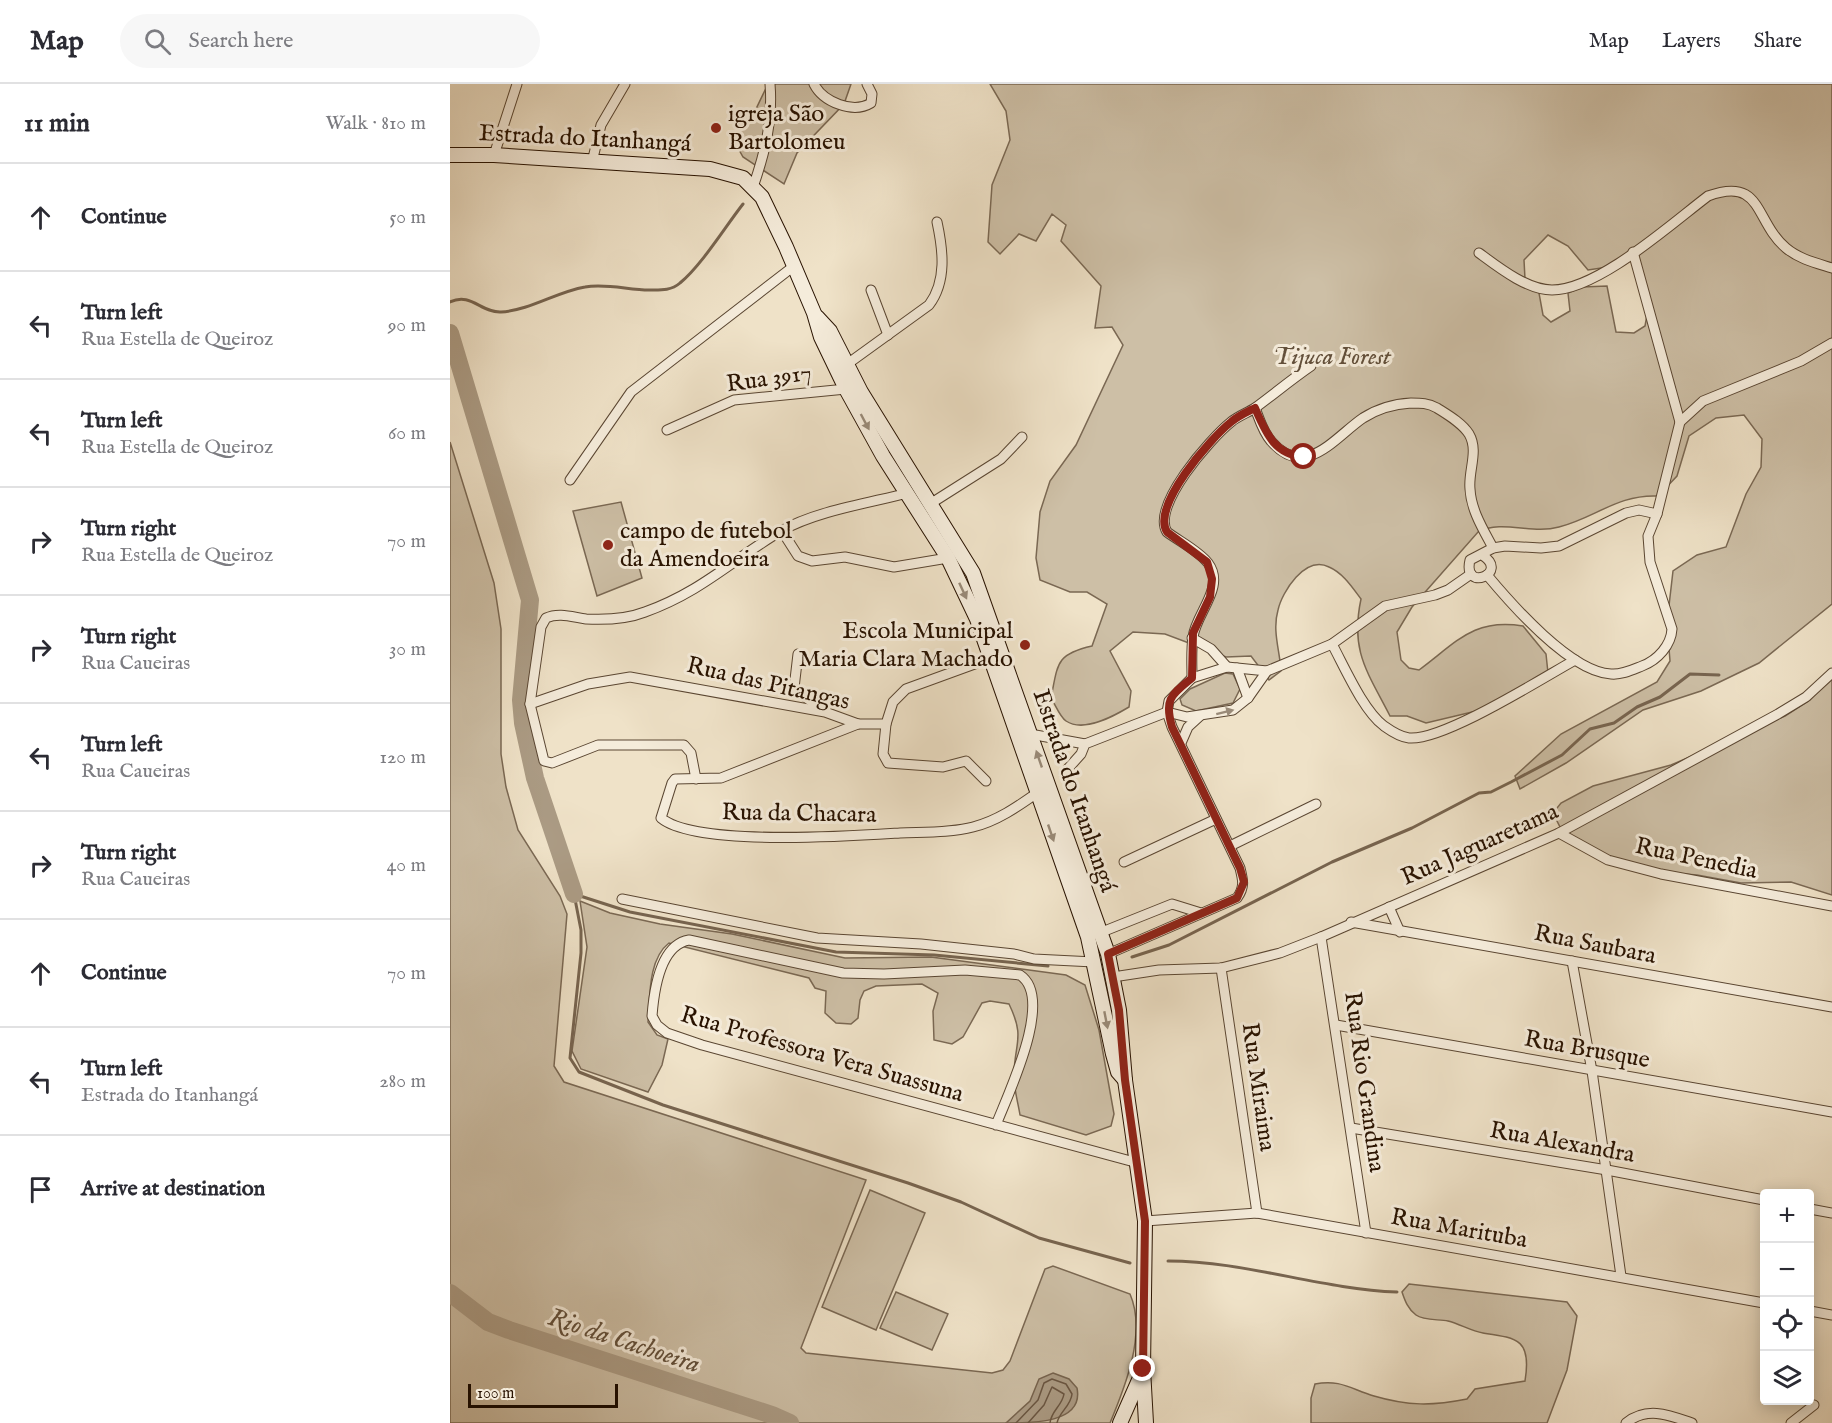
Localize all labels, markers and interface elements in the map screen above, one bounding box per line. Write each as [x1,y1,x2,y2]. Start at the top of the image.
search box [120,14,540,68]
text: Map [30,24,84,59]
icon: search [141,25,174,58]
text: Search here [189,27,293,55]
text: Map [1589,28,1629,55]
text: Layers [1662,28,1721,55]
text: Share [1754,28,1802,55]
place label: igreja São Bartolomeu [728,99,845,158]
text: 11 min [24,107,90,140]
text: Walk · 810 m [325,111,426,136]
street label: Estrada do Itanhangá [478,118,693,160]
marker: igreja São Bartolomeu [709,121,723,135]
icon: ahead [24,201,57,234]
text: Continue [81,203,167,231]
text: 50 m [389,205,426,230]
text: Turn left [81,299,163,327]
icon: left [24,309,57,342]
text: 90 m [388,313,426,338]
text: Rua Estella de Queiroz [81,327,273,352]
park label: Tijuca Forest [1273,342,1392,373]
street label: Rua 3917 [724,358,814,400]
text: Turn left [81,407,163,435]
one-way arrow [860,414,870,431]
icon: left [24,417,57,450]
text: 60 m [388,421,426,446]
text: Rua Estella de Queiroz [81,435,273,460]
route start [1290,443,1316,469]
text: Turn right [81,515,176,543]
place label: campo de futebol da Amendoeira [620,516,793,575]
icon: right [24,525,57,558]
text: 70 m [387,529,426,554]
marker: campo de futebol da Amendoeira [601,538,615,552]
text: Rua Estella de Queiroz [81,543,273,568]
one-way arrow [959,582,968,599]
place label: Escola Municipal Maria Clara Machado [799,616,1013,675]
text: Turn right [81,623,176,651]
icon: right [24,633,57,666]
text: 30 m [389,637,426,662]
marker: Escola Municipal Maria Clara Machado [1018,638,1032,652]
street label: Rua das Pitangas [683,650,853,718]
text: Rua Caueiras [81,651,190,676]
street label: Estrada do Itanhangá [1025,685,1123,897]
one-way arrow [1215,706,1234,716]
text: Turn left [81,731,163,759]
icon: left [24,741,57,774]
text: 120 m [380,745,426,770]
one-way arrow [1033,750,1043,768]
text: Rua Caueiras [81,759,190,784]
street label: Rua Jaguaretama [1397,796,1564,894]
street label: Rua da Chacara [721,797,877,831]
one-way arrow [1047,824,1057,842]
street label: Rua Penedia [1632,831,1761,887]
text: Turn right [81,839,176,867]
icon: right [24,849,57,882]
text: 40 m [387,853,426,878]
text: Rua Caueiras [81,867,190,892]
street label: Rua Saubara [1531,918,1659,972]
icon: ahead [24,957,57,990]
text: Continue [81,959,167,987]
text: 70 m [387,961,426,986]
street label: Rua Rio Grandina [1336,990,1392,1175]
street label: Rua Professora Vera Suassuna [677,1000,968,1110]
one-way arrow [1102,1010,1111,1029]
street label: Rua Miraima [1234,1021,1282,1154]
street label: Rua Brusque [1522,1024,1652,1076]
text: Turn left [81,1055,163,1083]
icon: left [24,1065,57,1098]
text: 280 m [379,1069,426,1094]
text: Estrada do Itanhangá [81,1083,258,1108]
street label: Rua Alexandra [1487,1115,1638,1171]
icon: arrive [24,1173,57,1206]
text: Arrive at destination [81,1175,265,1203]
map controls [1760,1189,1814,1405]
button: + [1760,1189,1814,1243]
street label: Rua Marituba [1388,1202,1530,1256]
button: − [1760,1243,1814,1297]
button: locate [1760,1297,1814,1351]
water label: Rio da Cachoeira [544,1301,704,1381]
button: layers [1760,1351,1814,1405]
route end [1129,1355,1155,1381]
scale bar [468,1381,618,1408]
text: 100 m [477,1384,514,1404]

